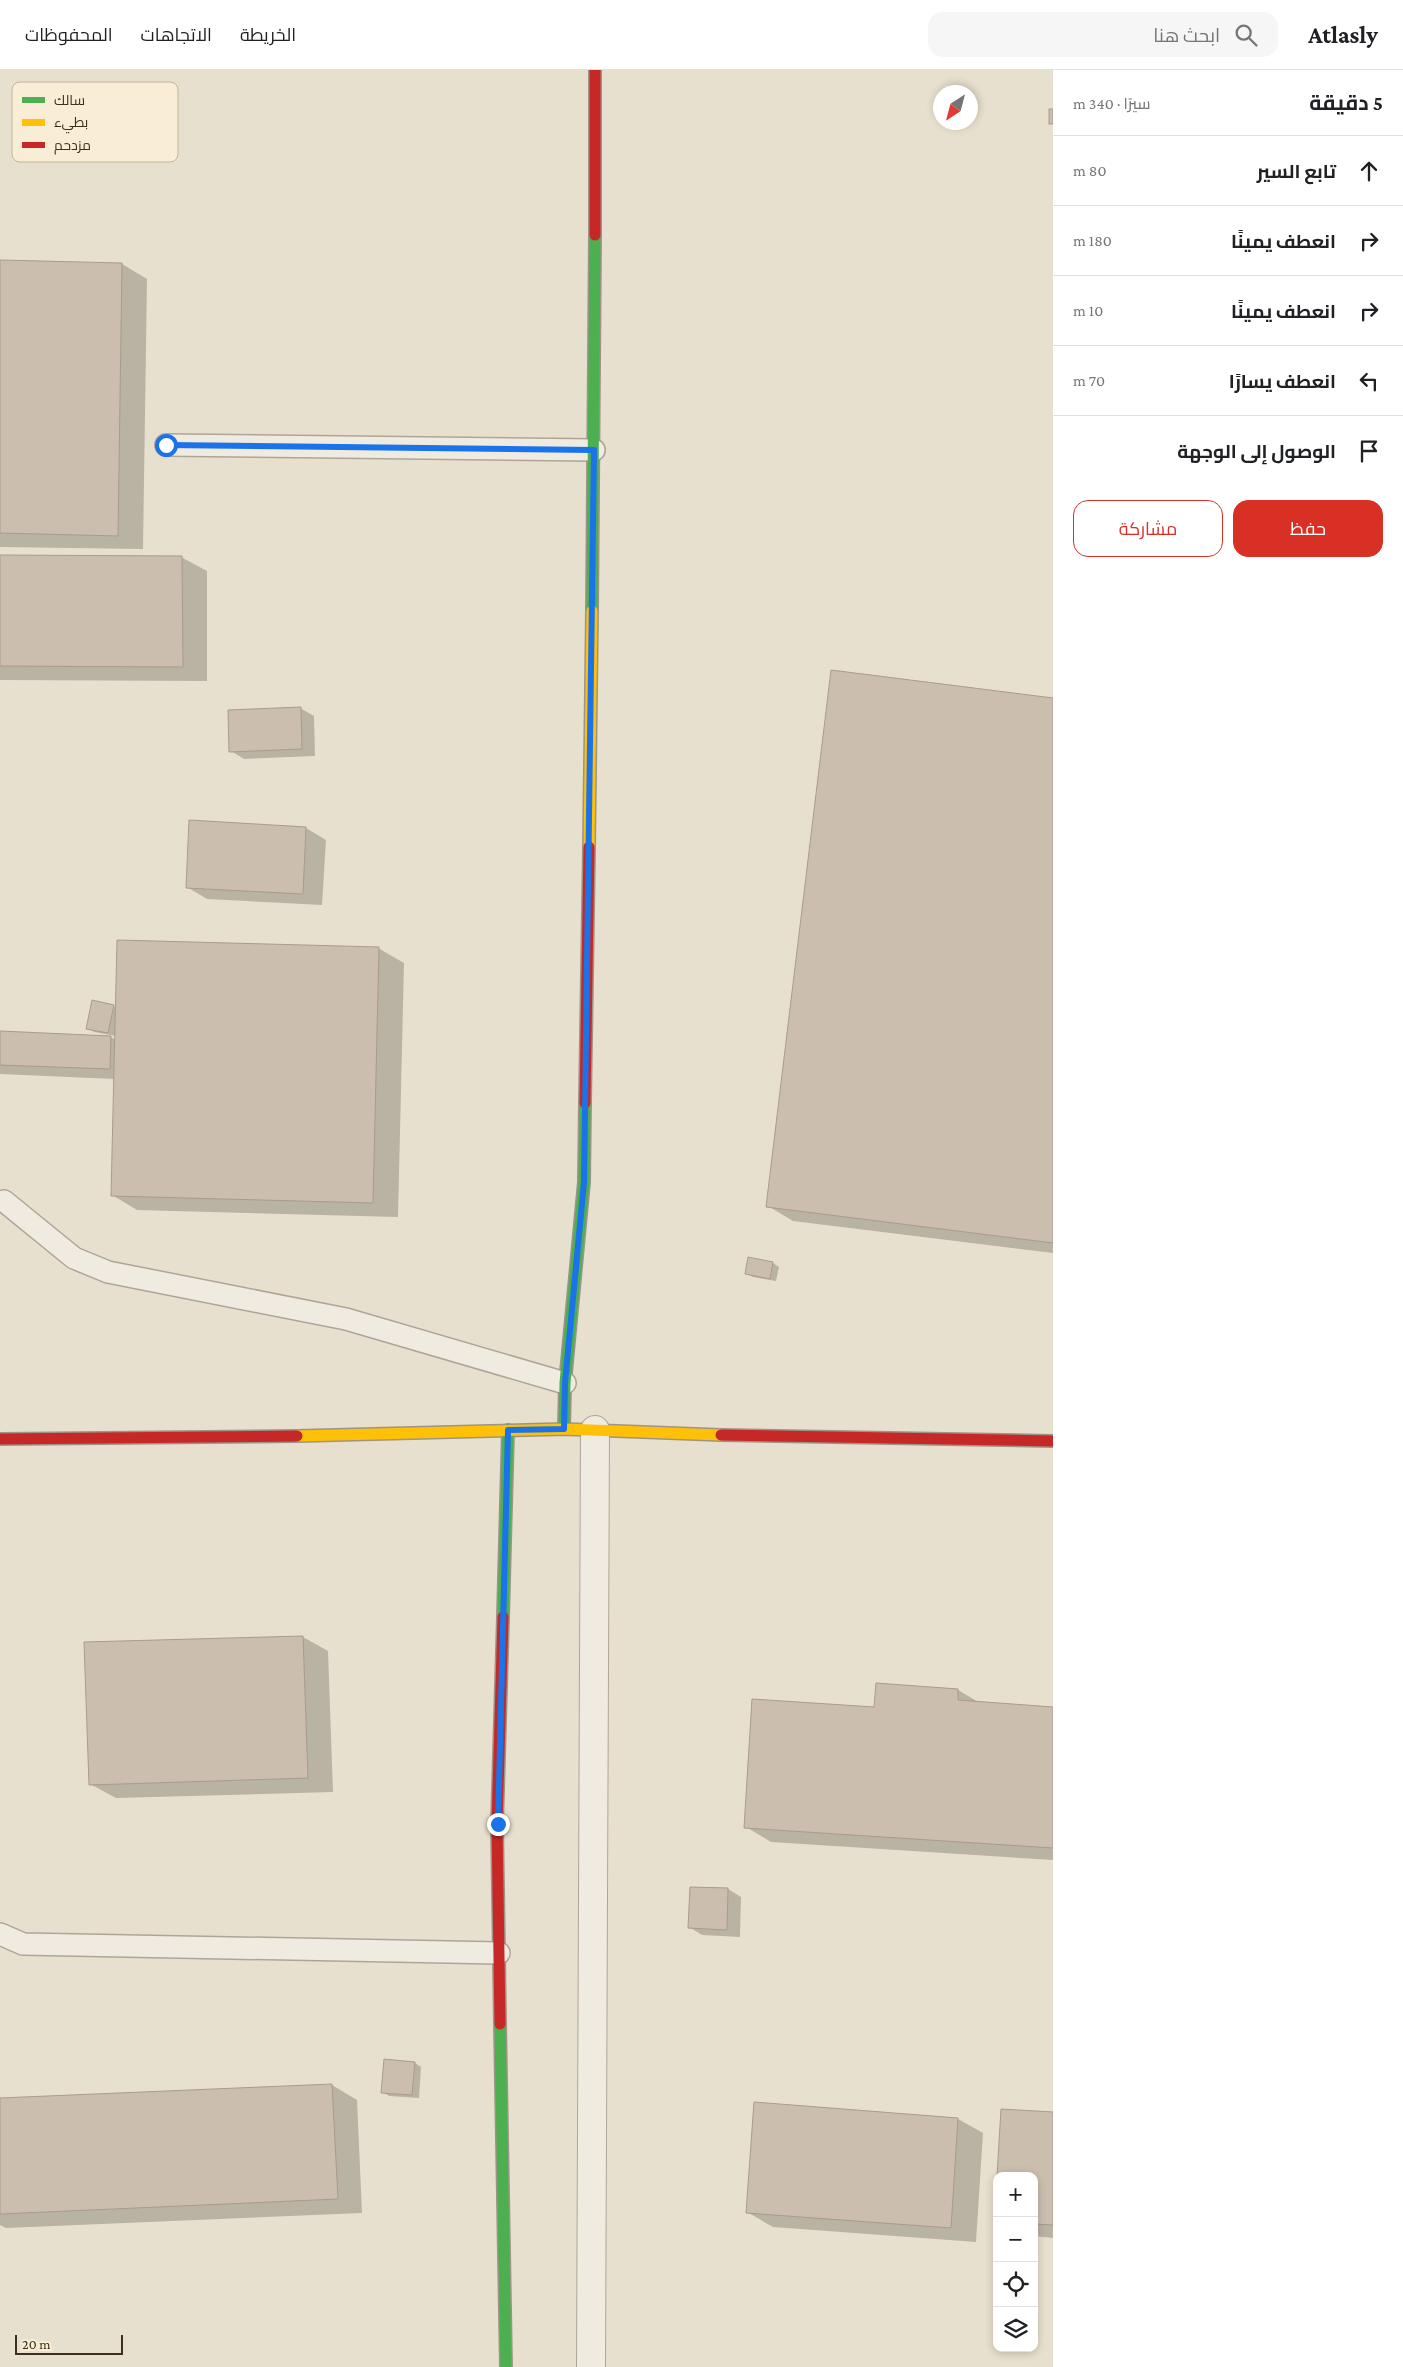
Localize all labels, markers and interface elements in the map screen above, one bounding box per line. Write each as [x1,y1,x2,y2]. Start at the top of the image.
search box [928,12,1278,57]
icon: search [1232,21,1260,49]
text: Atlasly [1308,21,1378,48]
text: المحفوظات [25,25,113,45]
text: الاتجاهات [141,25,212,45]
text: الخريطة [240,25,296,45]
text: ابحث هنا [1153,25,1220,46]
legend [12,82,178,162]
north arrow [933,85,978,130]
text: 5 دقيقة [1309,91,1383,115]
text: سالك [54,92,85,108]
text: سيرًا · 340 m [1073,95,1151,112]
text: بطيء [54,114,88,134]
text: مزدحم [54,137,91,155]
icon: ahead [1355,157,1383,185]
text: تابع السير [1257,161,1336,182]
text: 80 m [1073,162,1107,179]
icon: right [1355,227,1383,255]
text: انعطف يمينًا [1231,231,1336,252]
text: 180 m [1073,232,1112,249]
icon: right [1355,297,1383,325]
text: انعطف يمينًا [1231,301,1336,322]
text: 10 m [1073,302,1103,319]
icon: left [1355,367,1383,395]
text: انعطف يسارًا [1229,371,1336,392]
text: 70 m [1073,372,1105,389]
route start [155,434,178,457]
icon: arrive [1355,437,1383,465]
text: الوصول إلى الوجهة [1177,441,1336,462]
button: مشاركة [1073,500,1223,557]
button: حفظ [1233,500,1383,557]
route end [487,1813,510,1836]
map controls [993,2172,1038,2352]
button: + [993,2172,1038,2217]
button: − [993,2217,1038,2262]
button: locate [993,2262,1038,2307]
button: layers [993,2307,1038,2352]
scale bar [15,2332,122,2355]
text: 20 m [22,2336,50,2352]

